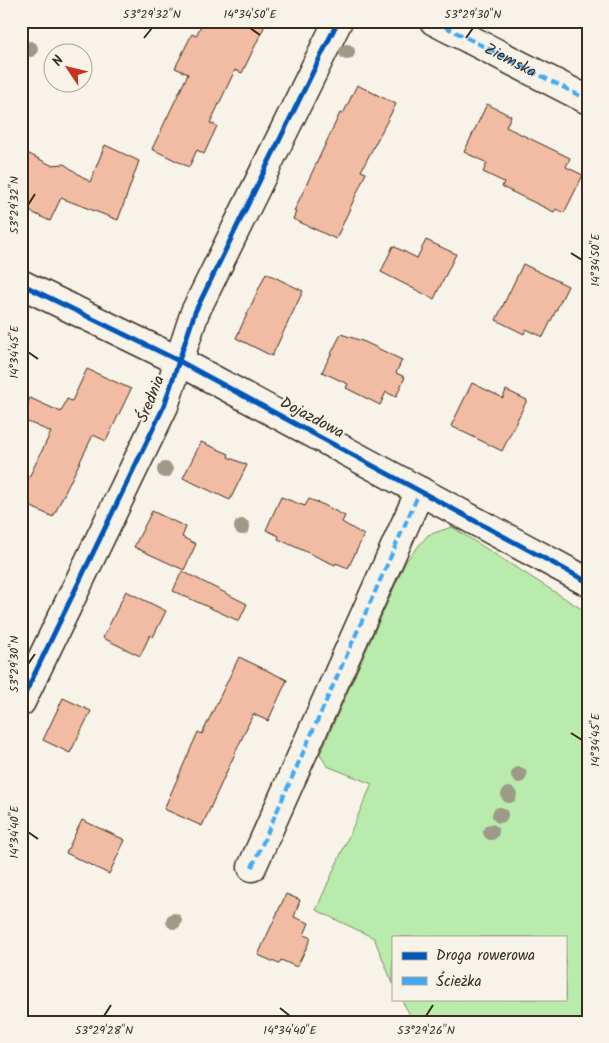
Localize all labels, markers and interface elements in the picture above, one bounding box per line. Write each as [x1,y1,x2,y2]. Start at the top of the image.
text: 53°29'32"N [123,5,181,24]
text: 14°34'50"E [223,5,278,24]
text: 53°29'30"N [445,5,501,24]
street label: Ziemska [480,36,541,84]
north arrow [42,42,92,92]
text: N [47,51,70,71]
text: 53°29'32"N [5,176,24,234]
text: 14°34'50"E [586,232,605,287]
text: 14°34'45"E [5,324,24,379]
street label: Średnia [130,372,172,426]
street label: Dojazdowa [275,391,349,445]
text: 53°29'30"N [5,636,24,692]
text: 14°34'45"E [586,712,605,767]
text: 14°34'40"E [5,804,24,859]
legend [392,936,566,1000]
text: Droga rowerowa [436,944,535,968]
text: Ścieżka [436,970,481,994]
text: 53°29'28"N [75,1021,133,1040]
text: 14°34'40"E [263,1021,318,1040]
text: 53°29'26"N [397,1021,455,1040]

